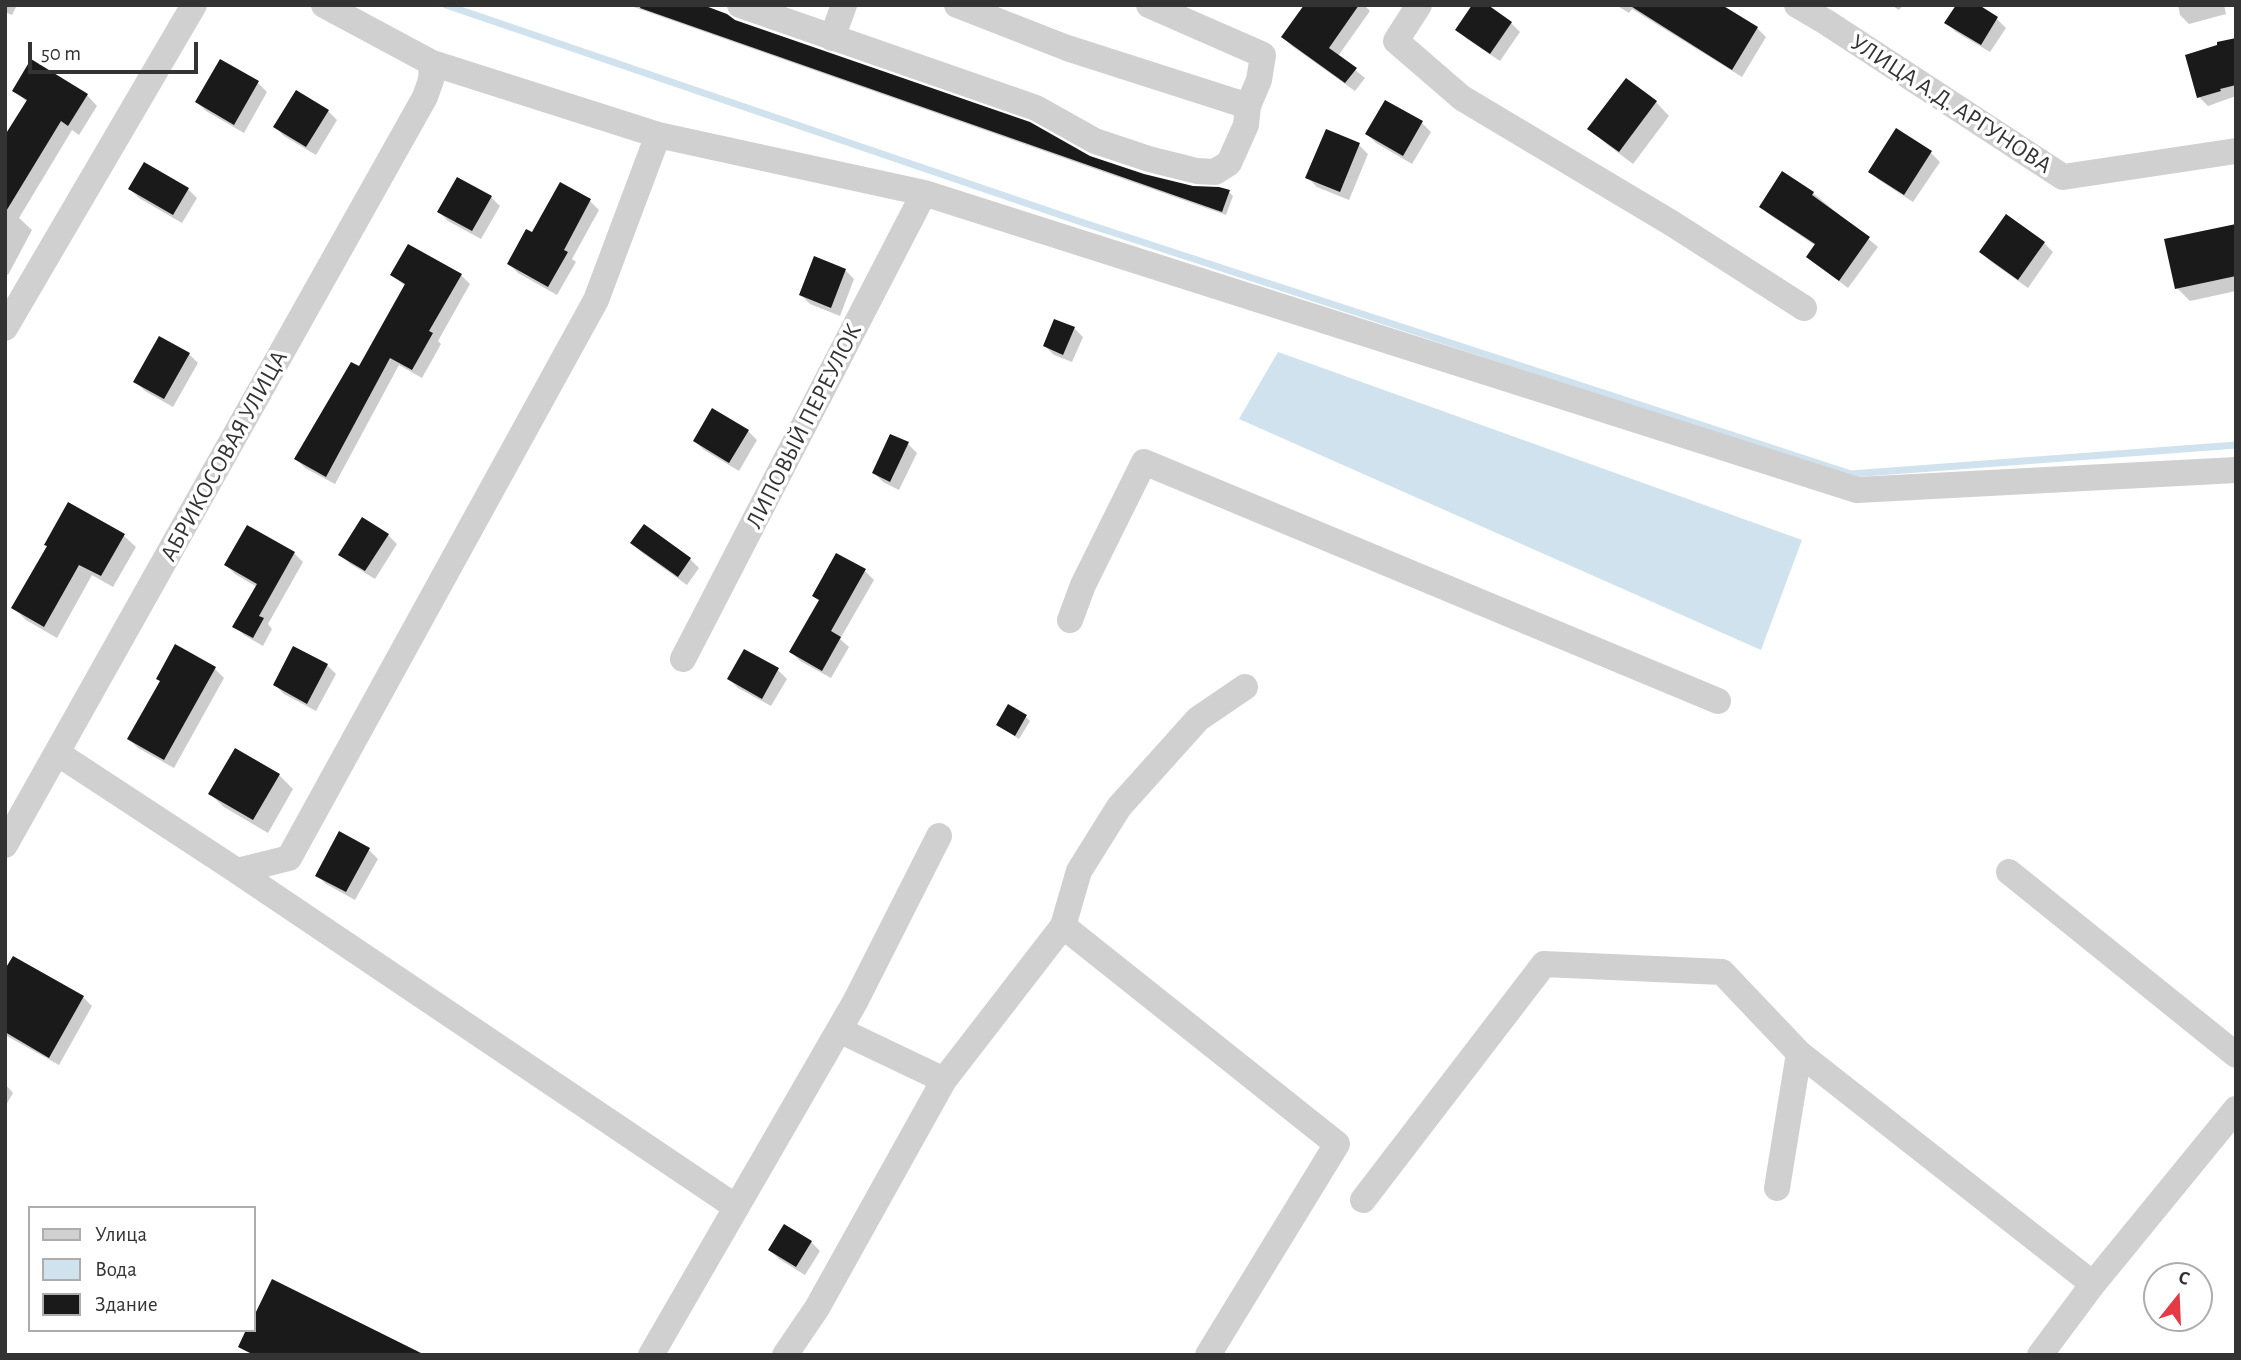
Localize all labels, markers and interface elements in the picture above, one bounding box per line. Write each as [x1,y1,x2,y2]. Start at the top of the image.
scale bar [32,28,201,72]
street label: УЛИЦА А.Д. АРГУНОВА [1845,28,2057,180]
text: 50 m [41,43,81,64]
street label: ЛИПОВЫЙ ПЕРЕУЛОК [740,319,868,533]
street label: АБРИКОСОВАЯ УЛИЦА [154,346,294,566]
legend [28,1206,256,1332]
text: Улица [95,1224,147,1245]
text: Вода [95,1259,137,1280]
north arrow [2143,1262,2213,1332]
text: С [2176,1268,2192,1289]
text: Здание [95,1294,158,1315]

